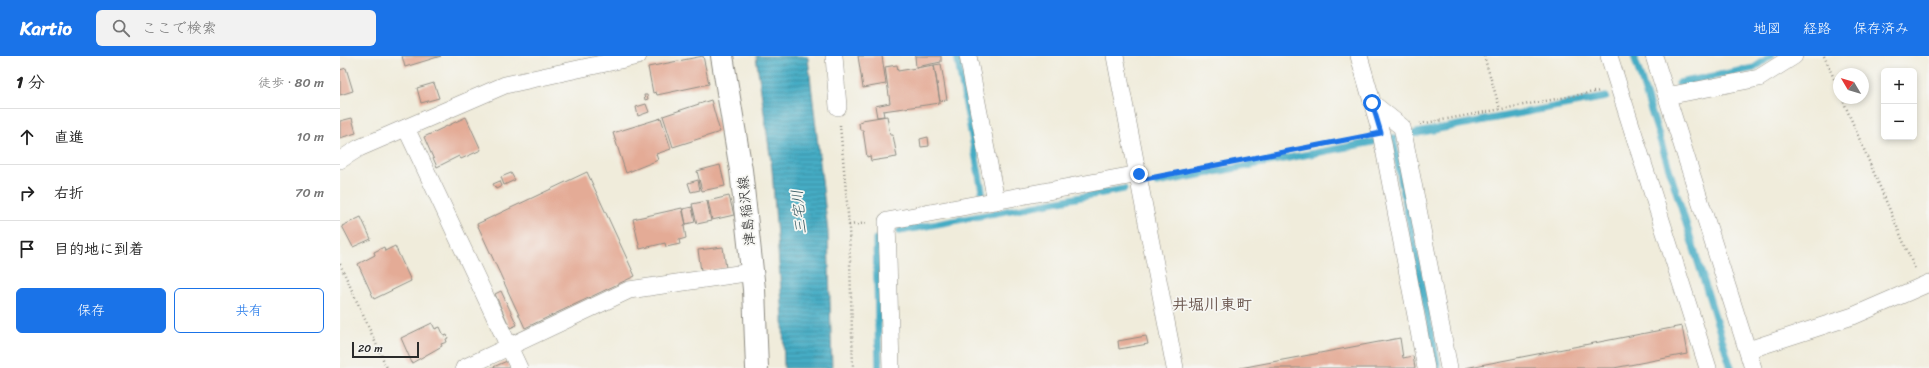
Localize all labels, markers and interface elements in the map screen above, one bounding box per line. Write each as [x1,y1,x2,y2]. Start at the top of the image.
search box [96,10,376,46]
text: Kartio [20,12,72,45]
text: ここで検索 [142,15,217,41]
text: 地図 [1753,16,1781,41]
text: 経路 [1803,16,1831,41]
text: 保存済み [1853,16,1909,41]
icon: search [110,17,132,39]
text: 1 分 [16,67,45,97]
north arrow [1833,68,1869,104]
map controls [1881,68,1917,140]
button: + [1881,68,1917,104]
text: 徒歩 · 80 m [258,71,324,94]
route start [1363,94,1381,112]
button: − [1881,104,1917,140]
text: 直進 [54,124,84,150]
text: 10 m [297,125,324,148]
icon: ahead [16,126,38,148]
route end [1130,165,1148,183]
street label: 津島稲沢線 [730,175,763,247]
text: 右折 [54,180,84,206]
text: 70 m [295,181,324,204]
icon: right [16,182,38,204]
water label: 三宅川 [784,188,814,236]
text: 目的地に到着 [54,236,144,262]
icon: arrive [16,238,38,260]
button: 保存 [16,288,166,333]
button: 共有 [174,288,324,333]
district label: 井堀川東町 [1172,290,1252,319]
text: 20 m [358,339,383,358]
scale bar [352,340,419,359]

